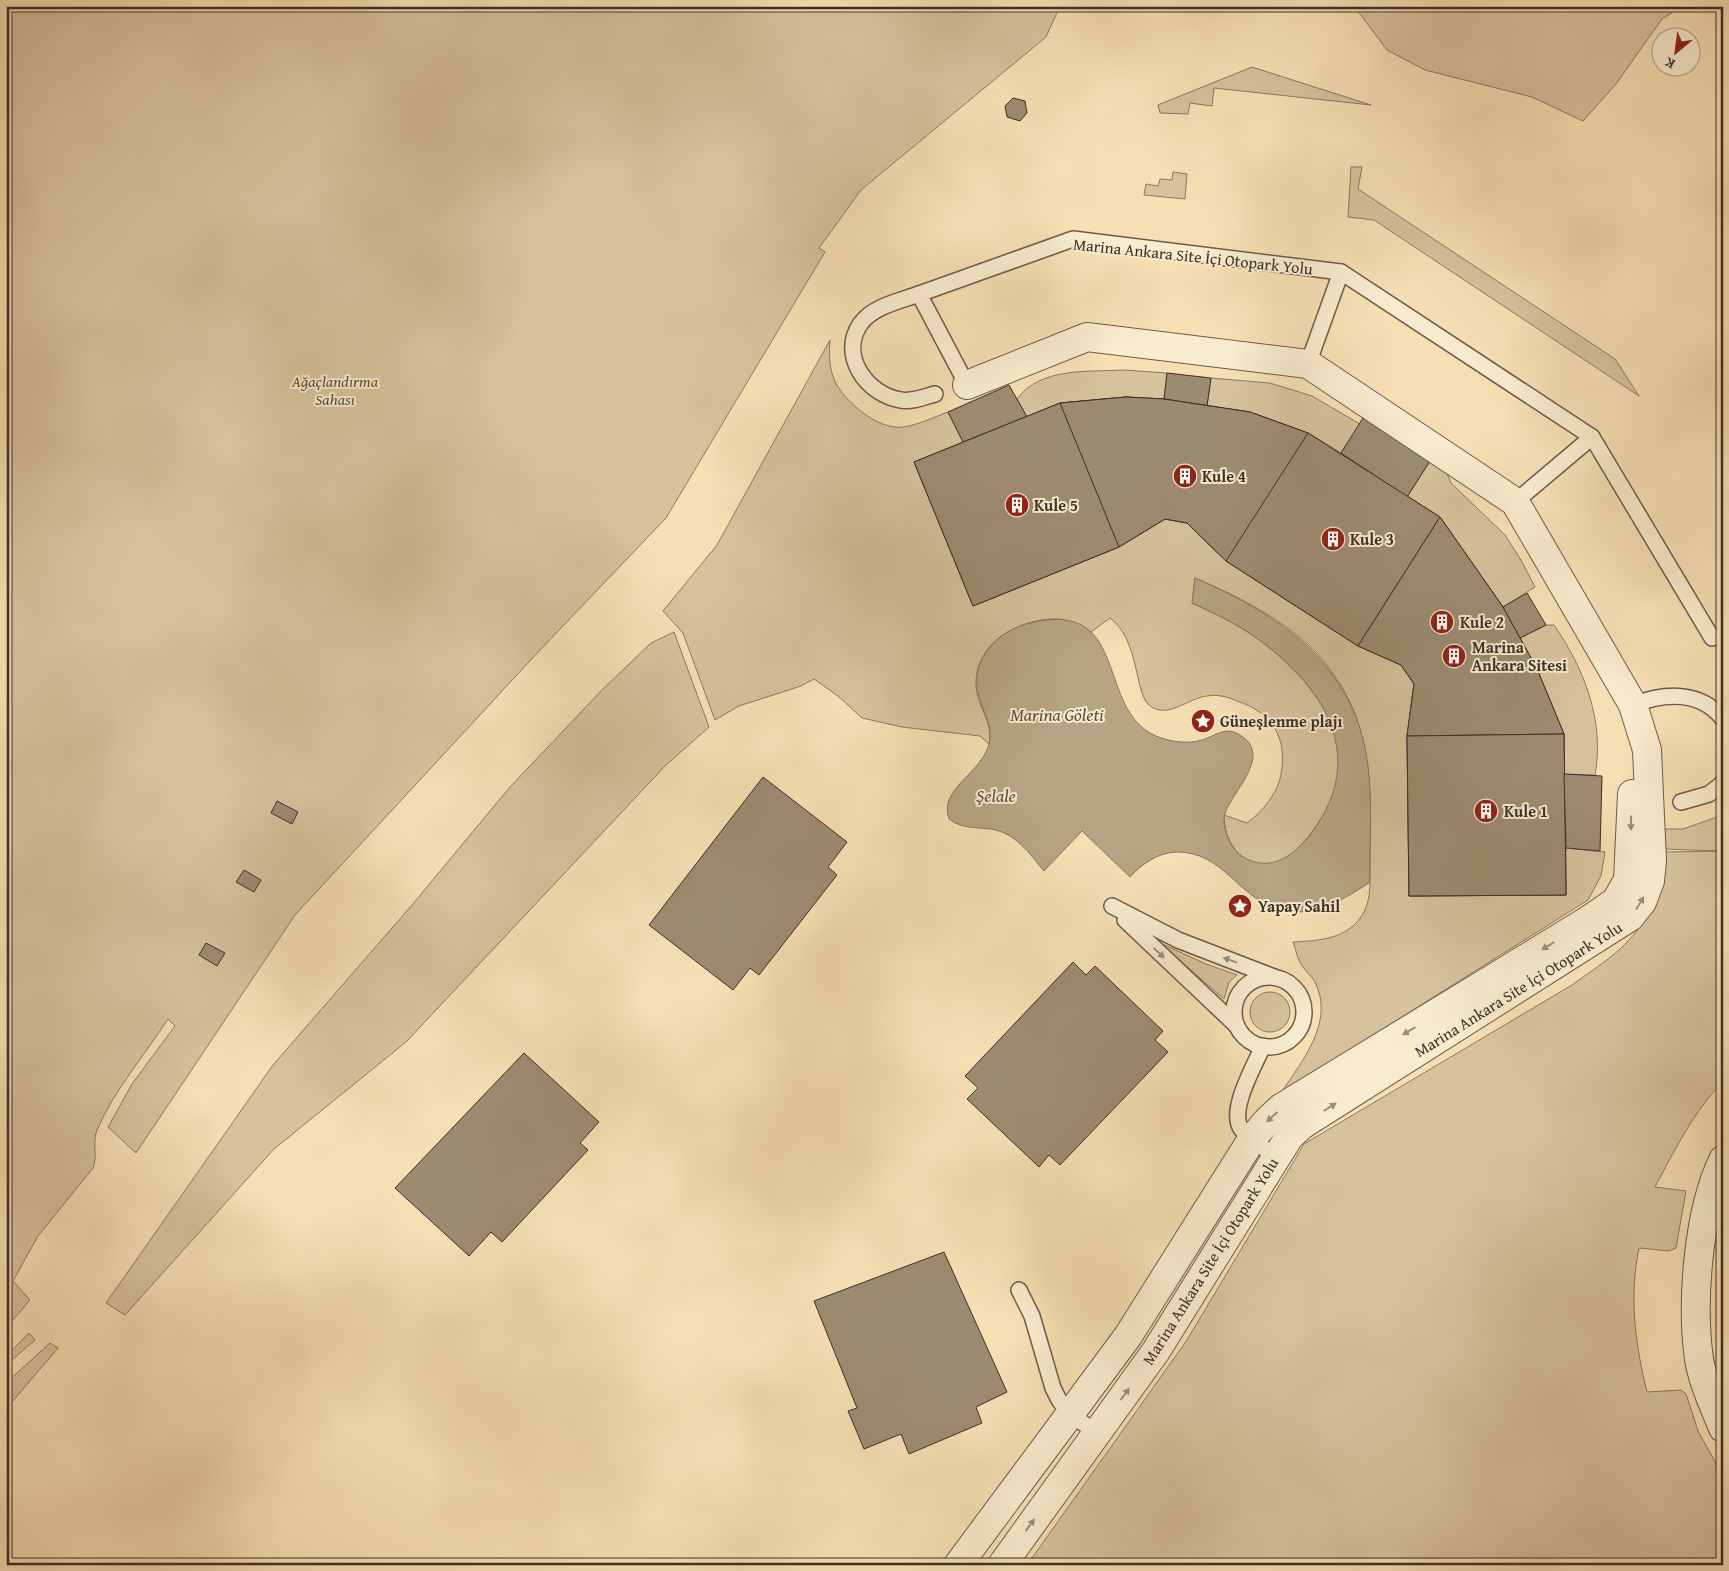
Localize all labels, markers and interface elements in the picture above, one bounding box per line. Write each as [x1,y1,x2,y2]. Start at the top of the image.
north arrow [1652,28,1702,78]
text: K [1661,52,1678,74]
street label: Marina Ankara Site İçi Otopark Yolu [1072,231,1314,281]
park label: Ağaçlandırma Sahası [291,369,379,411]
building icon: Kule 4 [1172,463,1198,489]
place label: Kule 4 [1202,464,1246,488]
building icon: Kule 5 [1004,492,1030,518]
place label: Kule 5 [1034,493,1078,517]
building icon: Kule 3 [1320,526,1346,552]
place label: Kule 3 [1350,527,1394,551]
building icon: Kule 2 [1429,609,1455,635]
place label: Kule 2 [1460,610,1504,634]
place label: Marina Ankara Sitesi [1472,635,1567,677]
building icon: Marina Ankara Sitesi [1441,643,1467,669]
water label: Marina Göleti [1010,701,1104,728]
place icon: Güneşlenme plajı [1190,708,1216,734]
place label: Güneşlenme plajı [1220,709,1342,733]
water label: Şelale [976,782,1016,809]
building icon: Kule 1 [1473,798,1499,824]
place label: Kule 1 [1504,799,1548,823]
one-way arrow [1627,816,1635,832]
place icon: Yapay Sahil [1227,893,1253,919]
place label: Yapay Sahil [1258,894,1340,918]
one-way arrow [1635,897,1644,910]
street label: Marina Ankara Site İçi Otopark Yolu [1410,915,1627,1063]
one-way arrow [1541,941,1554,950]
one-way arrow [1153,947,1165,959]
one-way arrow [1222,956,1237,964]
one-way arrow [1403,1026,1416,1035]
one-way arrow [1323,1103,1336,1112]
one-way arrow [1266,1111,1278,1123]
street label: Marina Ankara Site İçi Otopark Yolu [1136,1152,1284,1369]
one-way arrow [1120,1387,1130,1400]
one-way arrow [1025,1518,1035,1532]

